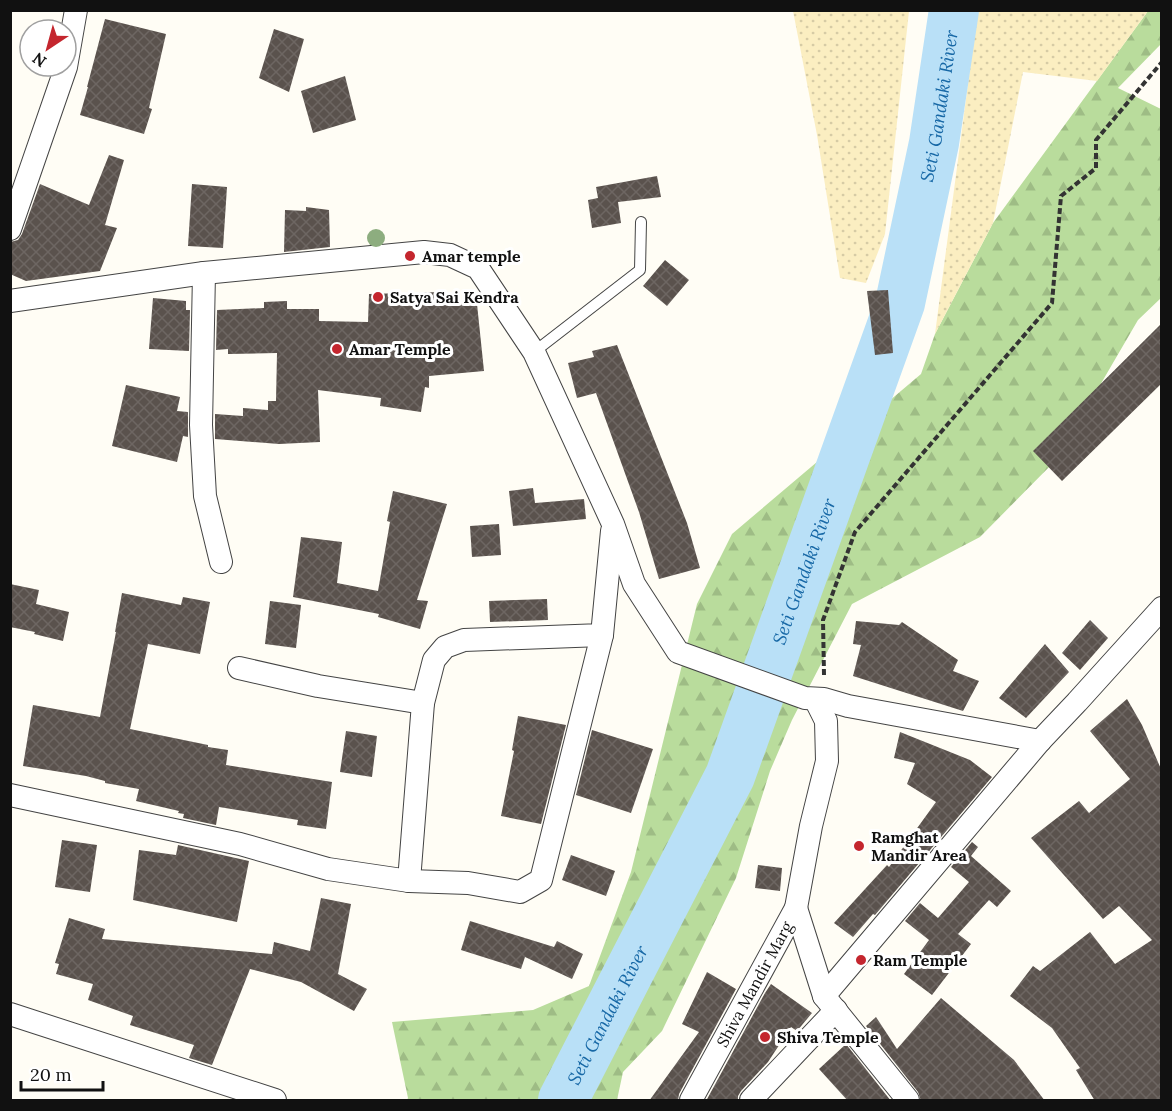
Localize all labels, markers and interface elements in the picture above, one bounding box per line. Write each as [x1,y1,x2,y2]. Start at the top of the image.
north arrow [18,18,78,78]
water label: Seti Gandaki River [915,28,962,184]
text: N [28,48,50,72]
place label: Amar temple [422,246,521,266]
marker: Amar temple [403,249,417,263]
place label: Satya Sai Kendra [390,287,519,307]
marker: Satya Sai Kendra [371,290,385,304]
place label: Amar Temple [349,339,451,359]
marker: Amar Temple [330,342,344,356]
water label: Seti Gandaki River [767,494,841,648]
place label: Ramghat Mandir Area [871,827,967,865]
marker: Ramghat Mandir Area [852,839,866,853]
street label: Shiva Mandir Marg [712,917,797,1050]
water label: Seti Gandaki River [562,940,653,1088]
place label: Ram Temple [873,950,968,970]
marker: Ram Temple [854,953,868,967]
place label: Shiva Temple [777,1027,879,1047]
marker: Shiva Temple [758,1030,772,1044]
scale bar [21,1054,104,1092]
text: 20 m [30,1063,72,1086]

